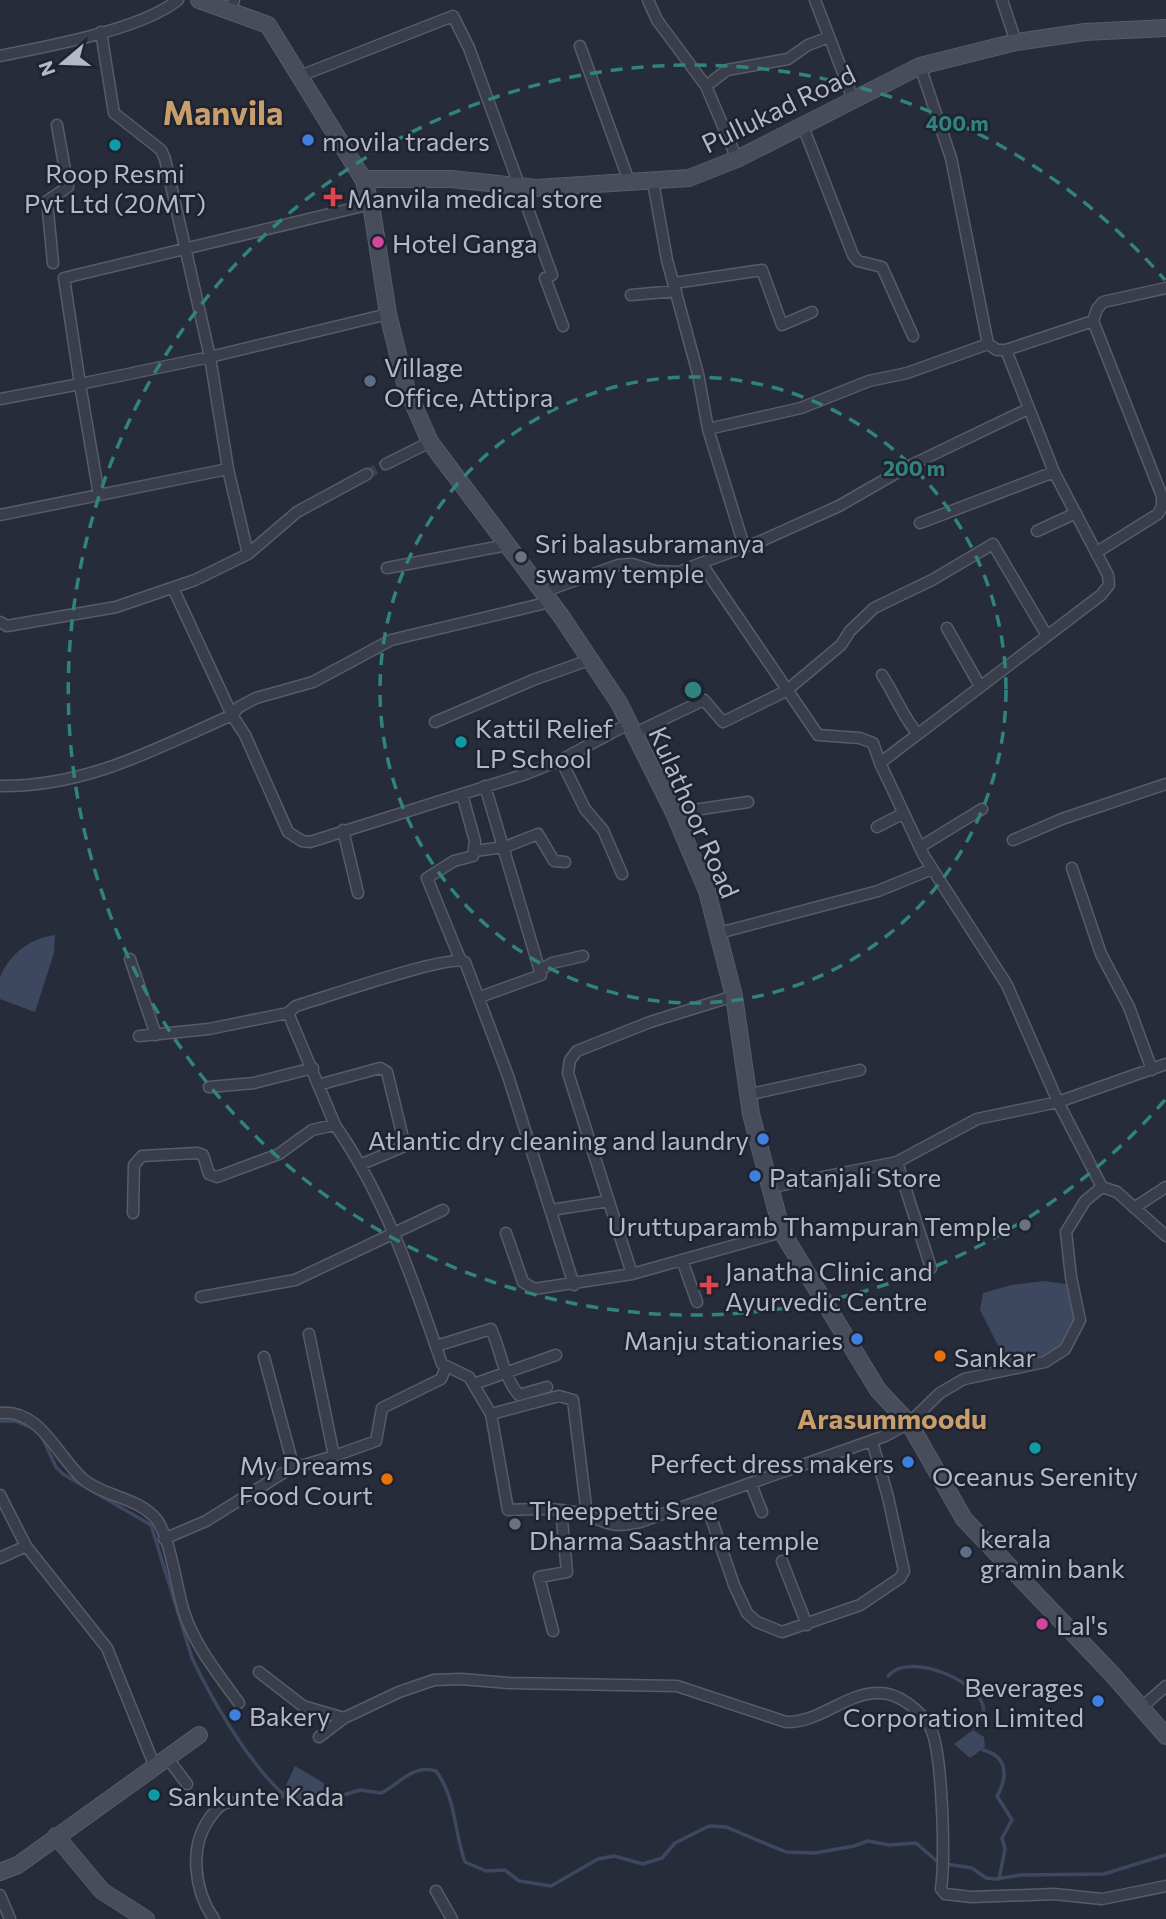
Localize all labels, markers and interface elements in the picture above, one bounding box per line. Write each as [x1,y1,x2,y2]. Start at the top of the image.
north arrow [28,28,98,98]
street label: Pullukad Road [696,57,860,159]
text: N [33,58,60,79]
district label: Manvila [162,91,284,132]
text: 400 m [925,110,989,135]
place label: movila traders [322,125,490,156]
marker: movila traders [300,132,316,148]
marker: Roop Resmi Pvt Ltd (20MT) [107,137,123,153]
place label: Roop Resmi Pvt Ltd (20MT) [24,157,206,218]
place label: Manvila medical store [347,182,603,213]
marker: Manvila medical store [325,189,341,205]
place label: Hotel Ganga [392,227,538,258]
marker: Hotel Ganga [370,234,386,250]
place label: Village Office, Attipra [384,351,553,412]
marker: Village Office, Attipra [362,373,378,389]
text: 200 m [883,455,945,480]
place label: Sri balasubramanya swamy temple [535,527,765,588]
marker: Sri balasubramanya swamy temple [513,549,529,565]
centre of rings [681,678,705,702]
place label: Kattil Relief LP School [475,712,614,773]
street label: Kulathoor Road [643,721,747,903]
marker: Kattil Relief LP School [453,734,469,750]
place label: Atlantic dry cleaning and laundry [368,1124,749,1155]
marker: Atlantic dry cleaning and laundry [755,1131,771,1147]
place label: Patanjali Store [769,1161,941,1192]
marker: Patanjali Store [747,1168,763,1184]
place label: Uruttuparamb Thampuran Temple [607,1210,1011,1241]
marker: Uruttuparamb Thampuran Temple [1017,1217,1033,1233]
place label: Janatha Clinic and Ayurvedic Centre [725,1255,933,1316]
marker: Janatha Clinic and Ayurvedic Centre [699,1275,719,1295]
place label: Manju stationaries [624,1324,843,1355]
marker: Manju stationaries [849,1331,865,1347]
place label: Sankar [954,1341,1036,1372]
marker: Sankar [932,1348,948,1364]
district label: Arasummoodu [797,1401,987,1435]
marker: Oceanus Serenity [1027,1440,1043,1456]
place label: Perfect dress makers [650,1447,894,1478]
place label: My Dreams Food Court [239,1449,373,1510]
marker: Perfect dress makers [900,1454,916,1470]
place label: Oceanus Serenity [932,1460,1138,1491]
marker: My Dreams Food Court [379,1471,395,1487]
place label: Theeppetti Sree Dharma Saasthra temple [529,1494,819,1555]
marker: Theeppetti Sree Dharma Saasthra temple [507,1516,523,1532]
place label: kerala gramin bank [980,1522,1125,1583]
marker: kerala gramin bank [958,1544,974,1560]
place label: Lal's [1056,1609,1108,1640]
marker: Lal's [1034,1616,1050,1632]
place label: Beverages Corporation Limited [843,1671,1084,1732]
marker: Beverages Corporation Limited [1090,1693,1106,1709]
place label: Bakery [249,1700,330,1731]
marker: Bakery [227,1707,243,1723]
place label: Sankunte Kada [168,1780,344,1811]
marker: Sankunte Kada [146,1787,162,1803]

